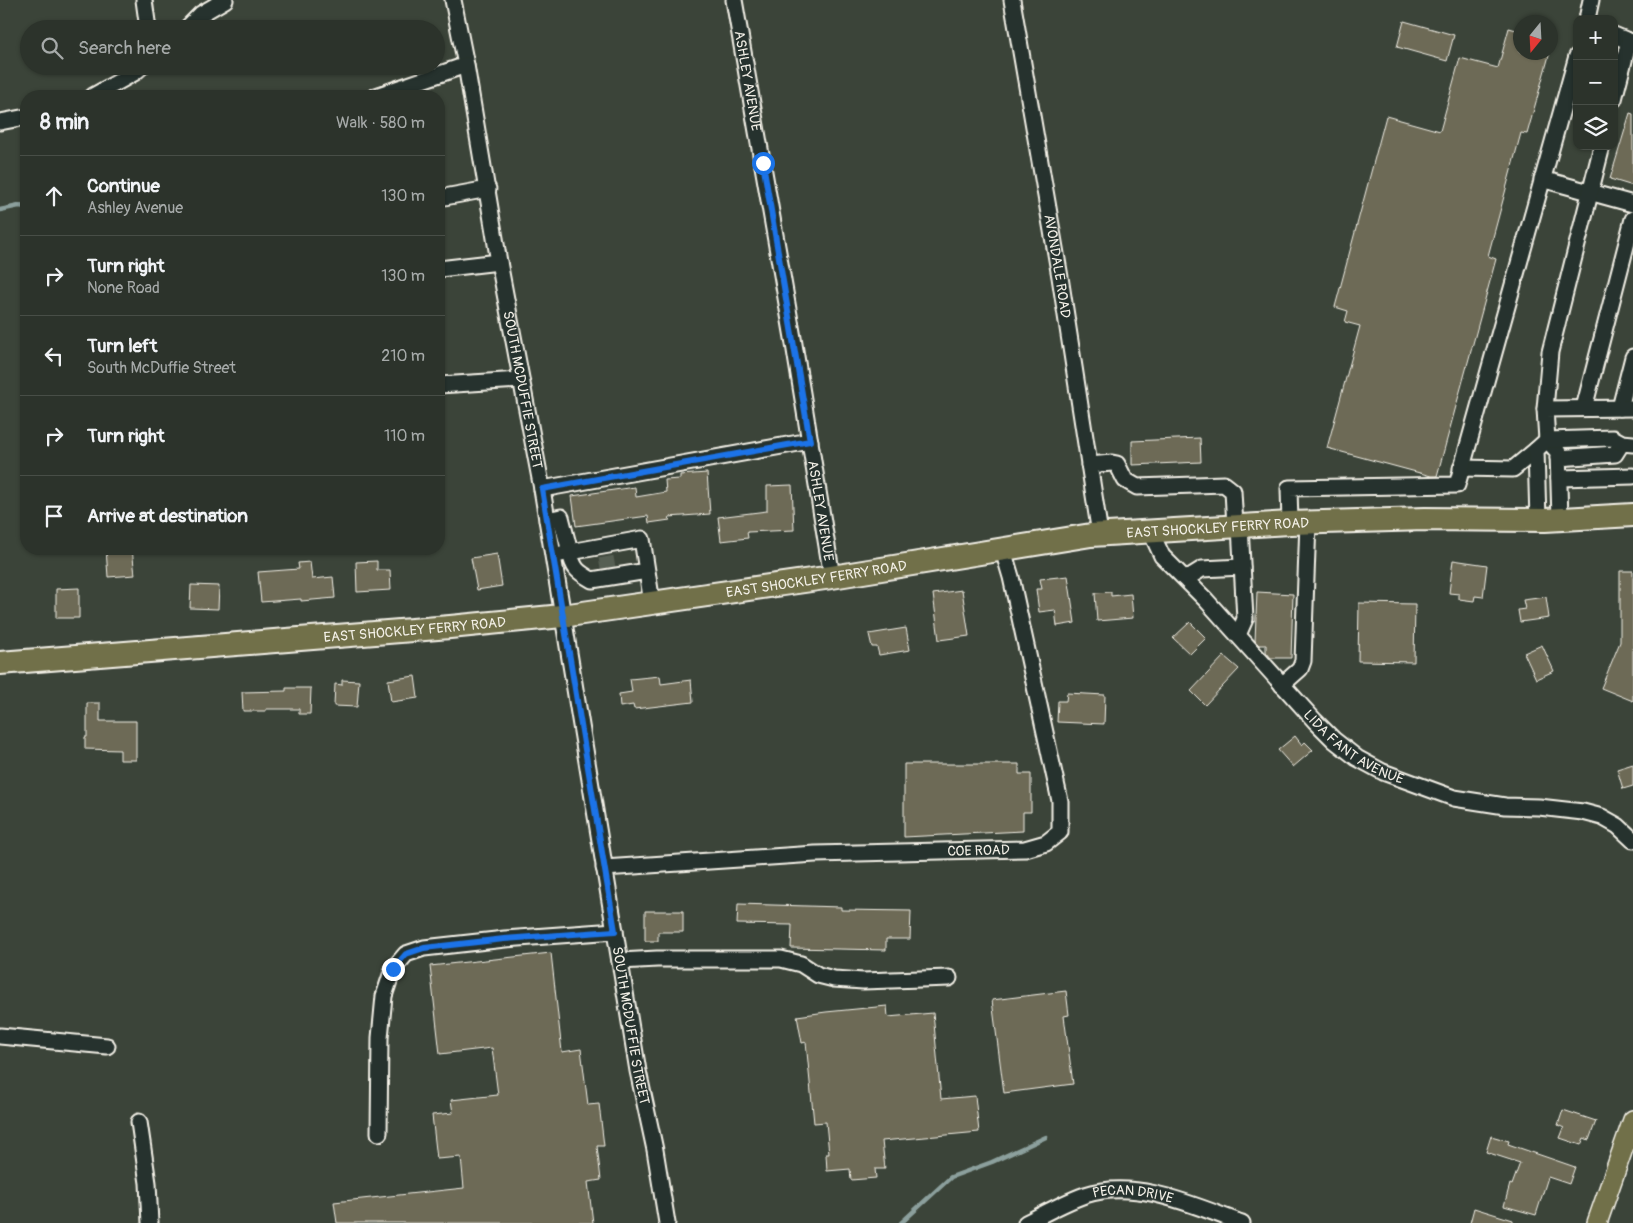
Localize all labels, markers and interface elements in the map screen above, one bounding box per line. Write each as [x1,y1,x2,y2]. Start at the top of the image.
north arrow [1513,15,1558,60]
map controls [1573,15,1618,150]
button: + [1573,15,1618,60]
search box [20,20,445,75]
street label: ASHLEY AVENUE [730,29,765,132]
icon: search [38,34,66,62]
text: Search here [78,36,171,60]
button: − [1573,60,1618,105]
button: layers [1573,105,1618,150]
text: 8 min [40,109,89,136]
text: Walk · 580 m [336,113,425,133]
route start [752,152,775,175]
text: Continue [87,174,160,198]
icon: ahead [40,182,68,210]
text: 130 m [381,186,425,206]
text: Ashley Avenue [87,198,183,218]
street label: AVONDALE ROAD [1040,213,1074,319]
text: Turn right [87,254,165,278]
icon: right [40,262,68,290]
text: 130 m [381,266,425,286]
text: None Road [87,278,160,298]
street label: SOUTH MCDUFFIE STREET [499,309,546,470]
text: Turn left [87,334,157,358]
icon: left [40,342,68,370]
text: 210 m [381,346,425,366]
text: South McDuffie Street [87,358,236,378]
icon: right [40,422,68,450]
text: Turn right [87,424,165,448]
text: 110 m [384,426,425,446]
street label: ASHLEY AVENUE [804,459,837,562]
icon: arrive [40,502,68,530]
text: Arrive at destination [87,504,248,528]
street label: EAST SHOCKLEY FERRY ROAD [1126,514,1309,542]
street label: EAST SHOCKLEY FERRY ROAD [725,557,908,601]
street label: EAST SHOCKLEY FERRY ROAD [323,614,507,646]
street label: LIDA FANT AVENUE [1300,706,1406,788]
street label: COE ROAD [947,841,1010,860]
street label: SOUTH MCDUFFIE STREET [609,945,653,1107]
route end [382,958,405,981]
street label: PECAN DRIVE [1091,1182,1175,1207]

